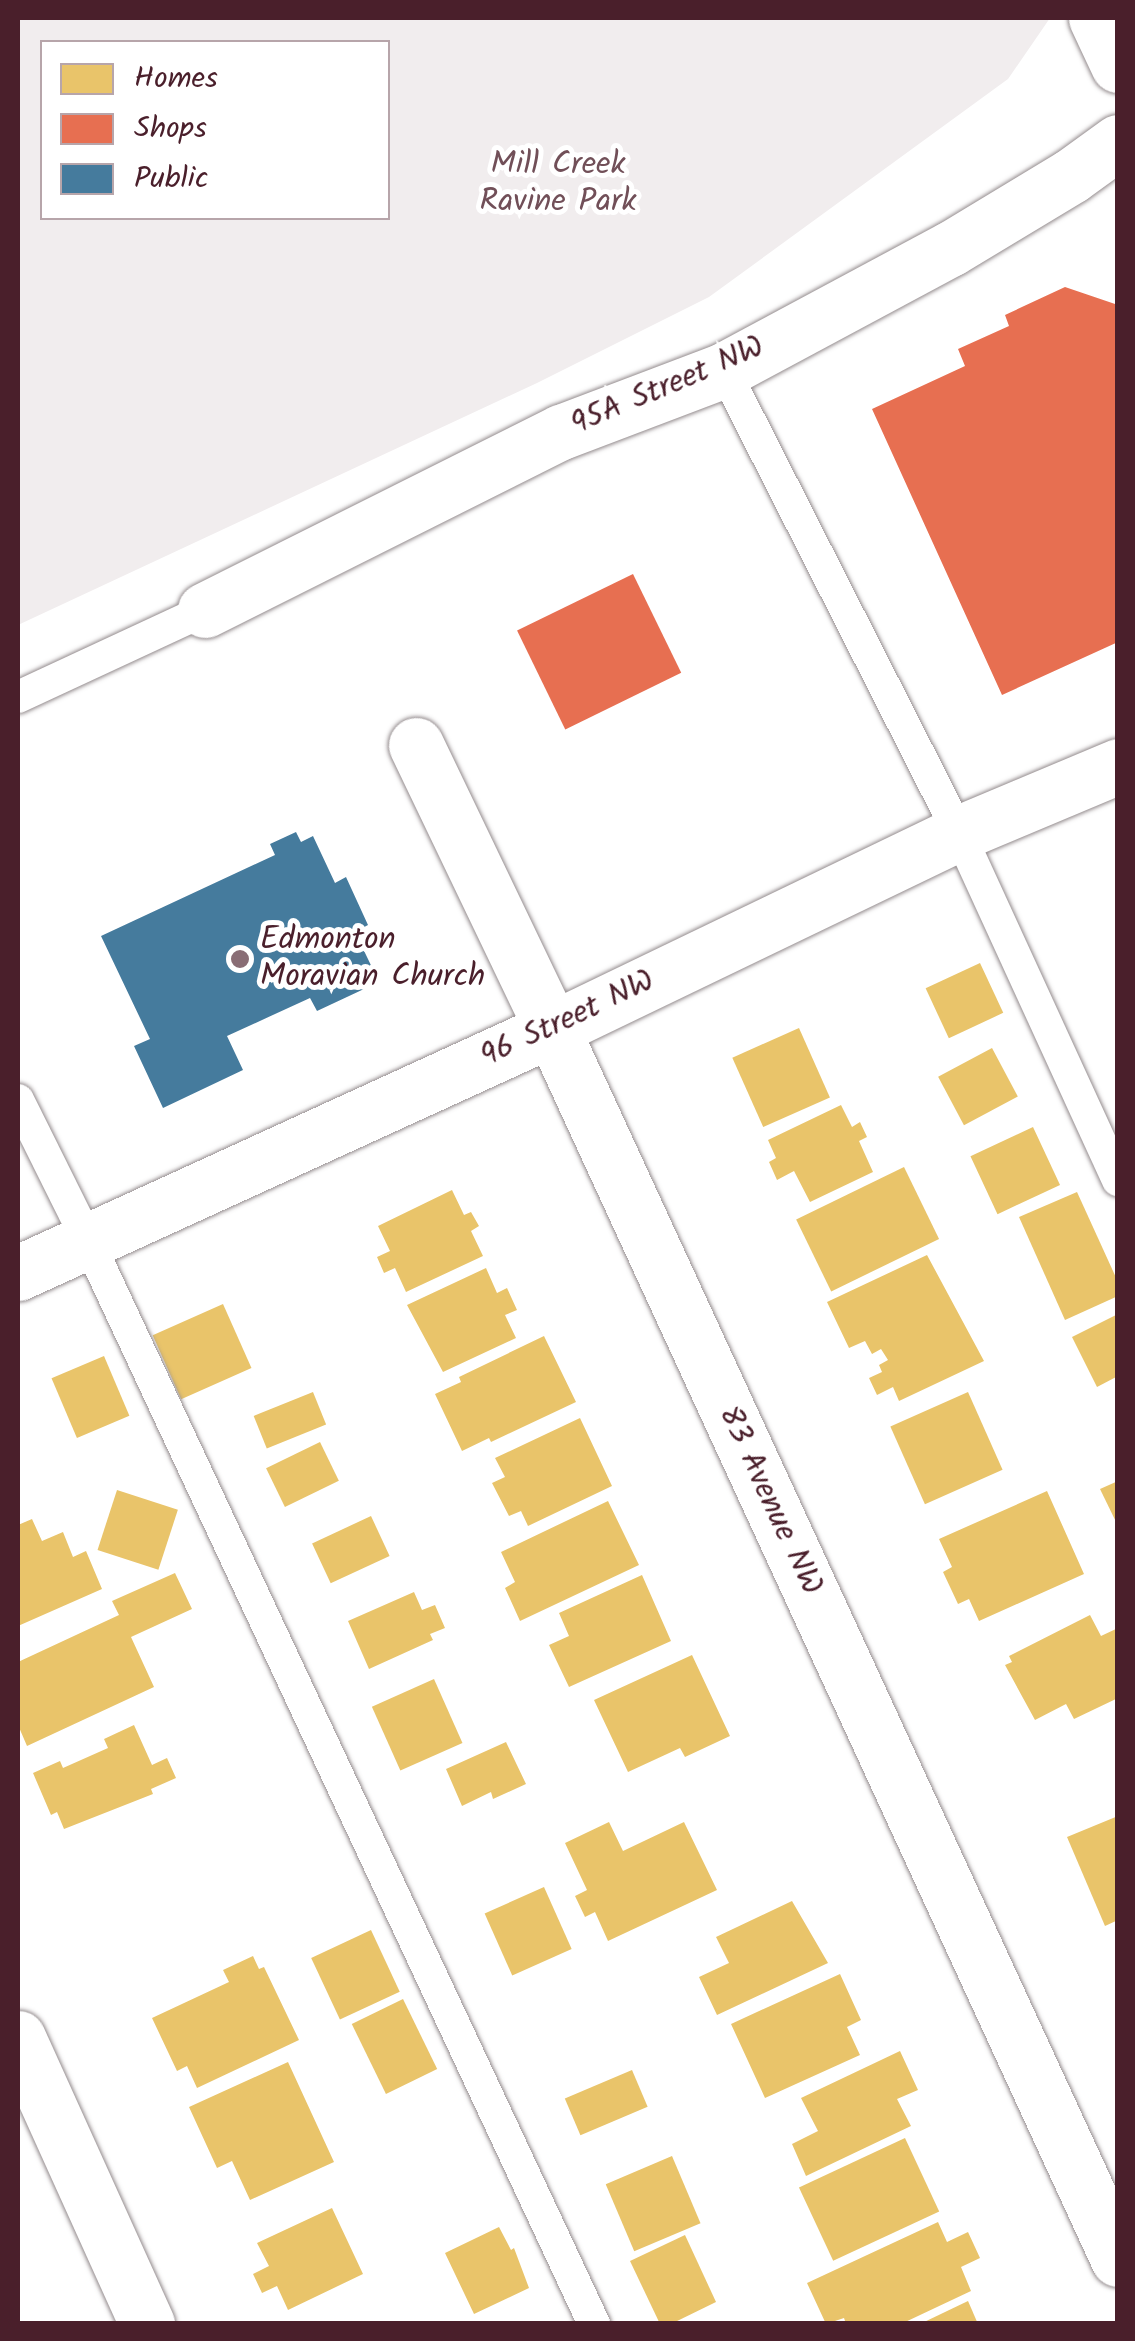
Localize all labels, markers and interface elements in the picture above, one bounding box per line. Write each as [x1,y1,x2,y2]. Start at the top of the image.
legend [40,40,390,220]
text: Homes [134,55,218,103]
text: Shops [134,105,207,153]
park label: Mill Creek Ravine Park [479,147,637,222]
text: Public [134,155,208,203]
street label: 95A Street NW [566,329,770,445]
place label: Edmonton Moravian Church [260,922,485,997]
marker: Edmonton Moravian Church [229,948,251,970]
street label: 96 Street NW [475,963,661,1077]
street label: 83 Avenue NW [708,1400,830,1602]

